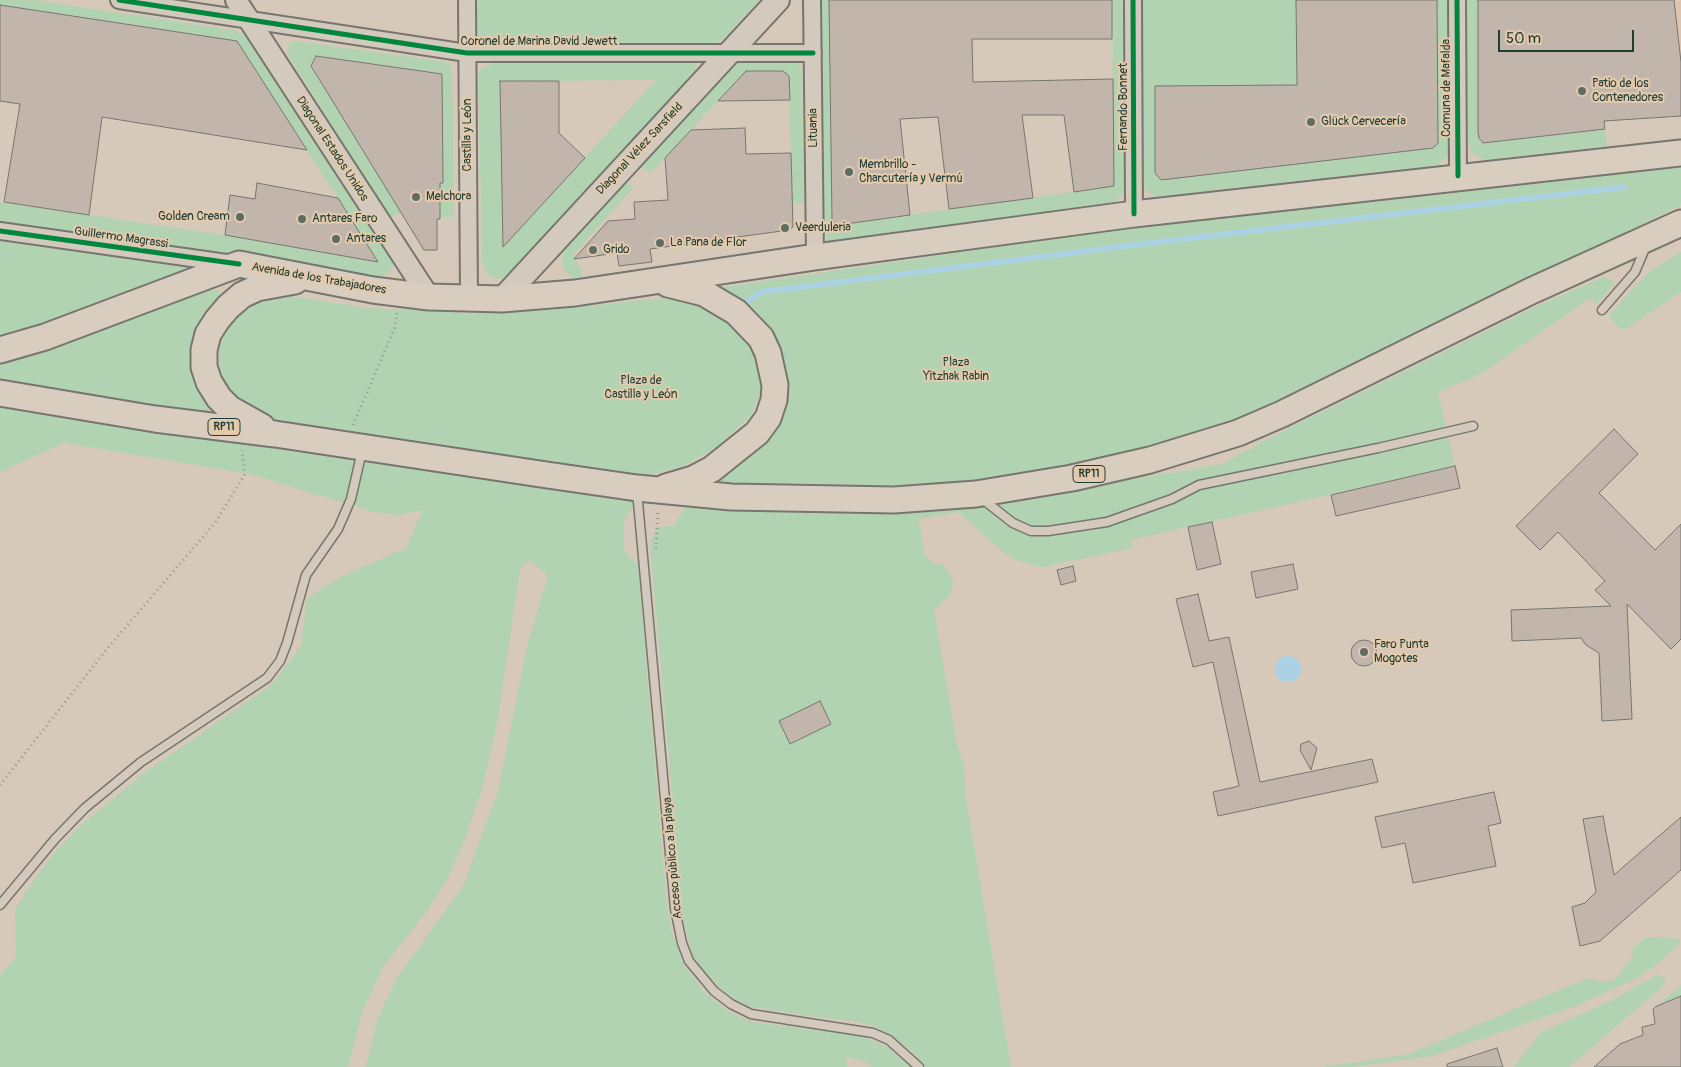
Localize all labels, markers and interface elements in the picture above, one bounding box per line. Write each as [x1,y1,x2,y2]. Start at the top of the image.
scale bar [1501,20,1637,52]
text: 50 m [1506,29,1541,48]
street label: Coronel de Marina David Jewett [461,35,617,49]
street label: Comuna de Mafalda [1440,39,1454,137]
street label: Fernando Bonnet [1117,63,1131,151]
place label: Patio de los Contenedores [1592,77,1663,105]
marker: Patio de los Contenedores [1576,85,1588,97]
street label: Diagonal Estados Unidos [293,94,371,204]
street label: Castilla y León [461,99,475,171]
street label: Diagonal Vélez Sarsfield [594,100,686,198]
street label: Lituania [807,108,821,148]
place label: Glück Cervecería [1321,115,1406,129]
marker: Glück Cervecería [1305,116,1317,128]
place label: Membrillo - Charcutería y Vermú [859,158,963,186]
marker: Membrillo - Charcutería y Vermú [843,166,855,178]
place label: Melchora [426,190,471,204]
marker: Melchora [410,191,422,203]
place label: Golden Cream [158,210,230,224]
marker: Golden Cream [234,211,246,223]
place label: Antares Faro [312,212,377,226]
marker: Antares Faro [296,213,308,225]
place label: Veerduleria [795,221,851,235]
marker: Veerduleria [779,222,791,234]
street label: Guillermo Magrassi [73,224,169,252]
place label: Antares [346,232,386,246]
marker: Antares [330,233,342,245]
place label: La Pana de Flor [670,236,747,250]
marker: La Pana de Flor [654,237,666,249]
place label: Grido [603,243,629,257]
marker: Grido [587,244,599,256]
street label: Avenida de los Trabajadores [251,260,387,298]
park label: Plaza Yitzhak Rabin [923,356,989,384]
park label: Plaza de Castilla y León [605,374,677,402]
road number: RP11 [208,418,240,436]
road number: RP11 [1073,466,1105,482]
place label: Faro Punta Mogotes [1374,638,1429,666]
marker: Faro Punta Mogotes [1358,646,1370,658]
street label: Acceso público a la playa [661,796,685,920]

